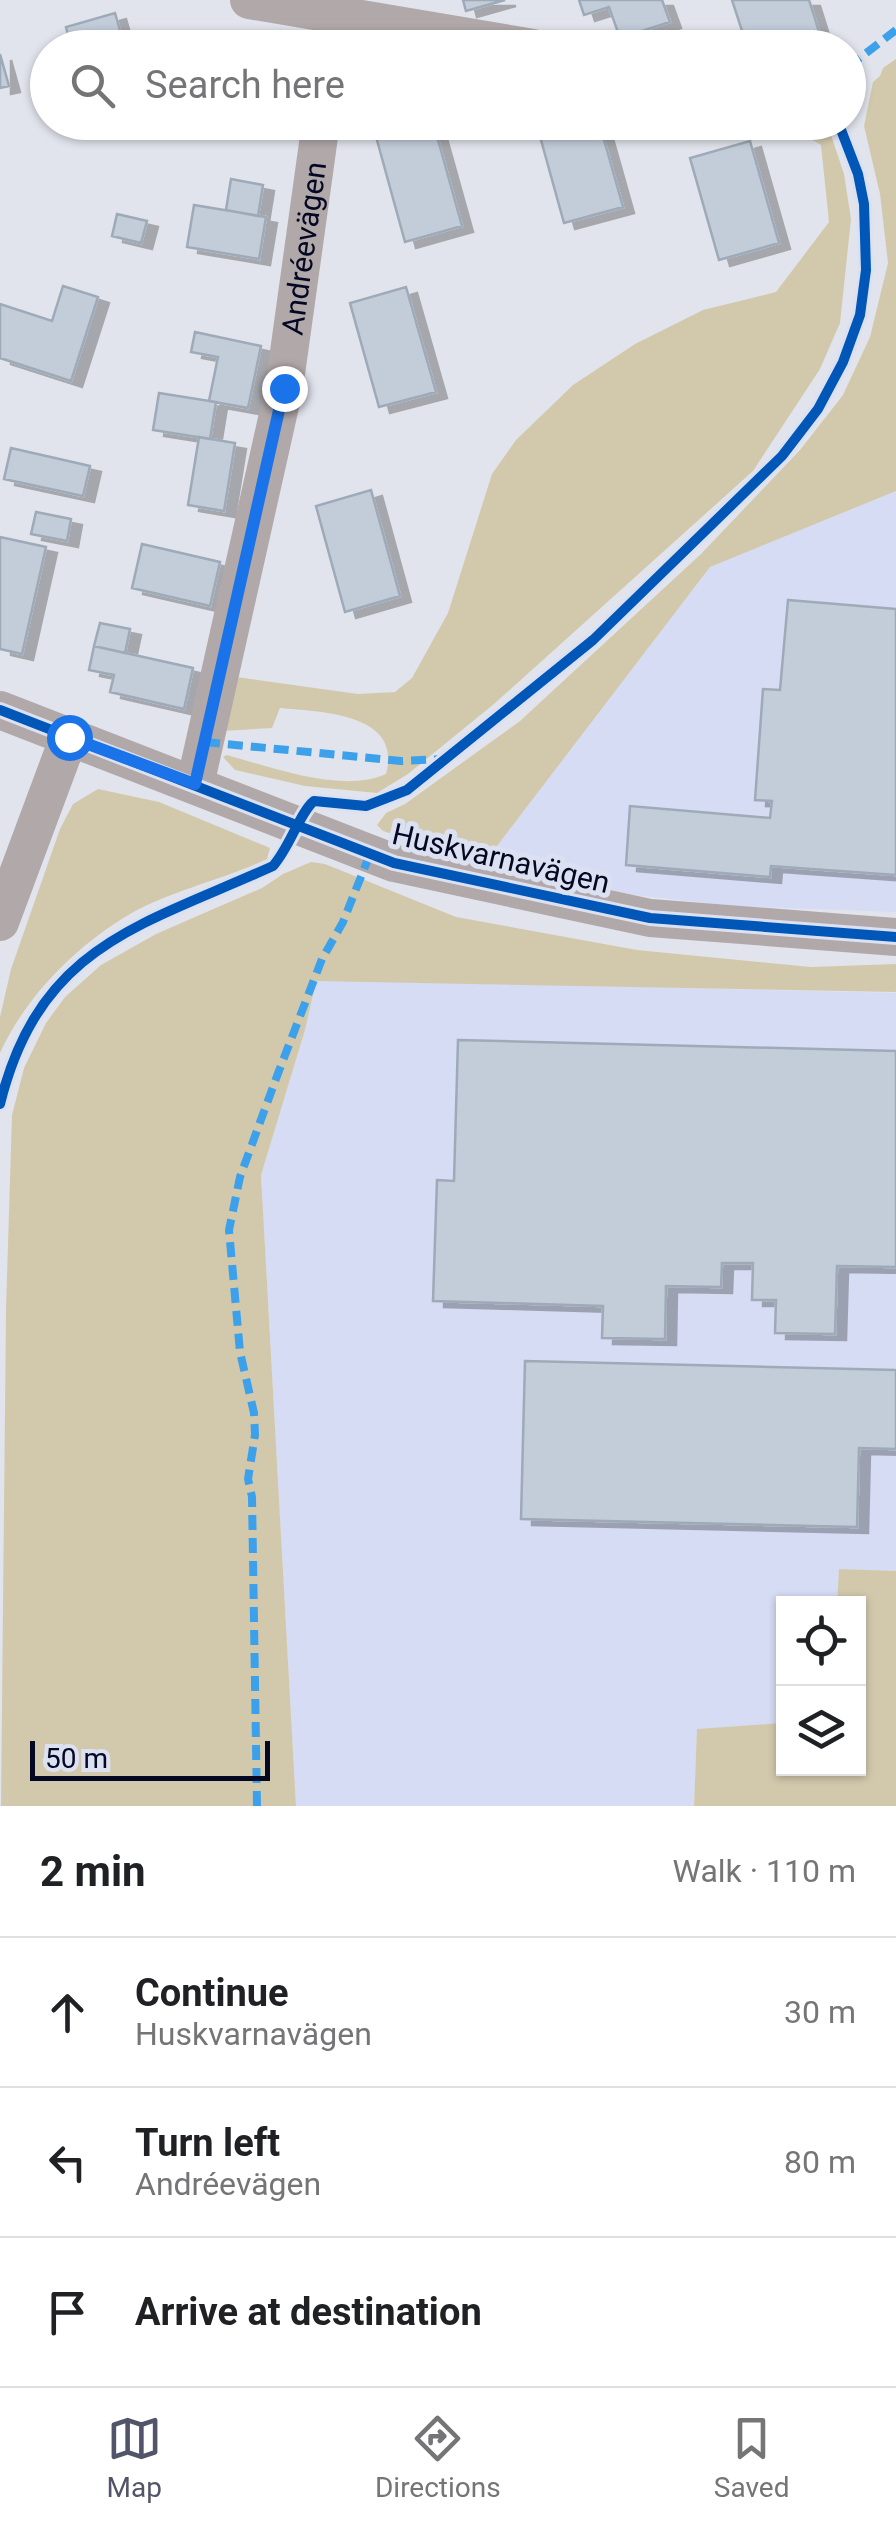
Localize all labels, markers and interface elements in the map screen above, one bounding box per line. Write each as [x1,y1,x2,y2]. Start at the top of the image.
search box [30,30,866,140]
icon: search [65,58,120,113]
text: Search here [145,63,345,107]
street label: Andréevägen [274,159,333,337]
route end [262,366,308,412]
route start [47,715,93,761]
street label: Huskvarnavägen [389,816,613,900]
map controls [776,1596,866,1776]
button: locate [776,1596,866,1686]
button: layers [776,1686,866,1776]
scale bar [30,1736,270,1780]
text: 50 m [45,1742,108,1775]
text: 2 min [40,1847,146,1896]
text: Walk · 110 m [673,1852,856,1890]
text: Continue [135,1971,289,2015]
icon: ahead [40,1985,95,2040]
text: 30 m [784,1993,856,2031]
text: Huskvarnavägen [135,2015,372,2053]
text: Turn left [135,2121,280,2165]
icon: left [40,2135,95,2190]
text: 80 m [784,2143,856,2181]
text: Andréevägen [135,2165,321,2203]
icon: arrive [40,2285,95,2340]
text: Arrive at destination [135,2290,482,2334]
tab: Map [107,2411,162,2504]
tab: Directions [375,2411,501,2504]
tab: Saved [714,2411,789,2504]

